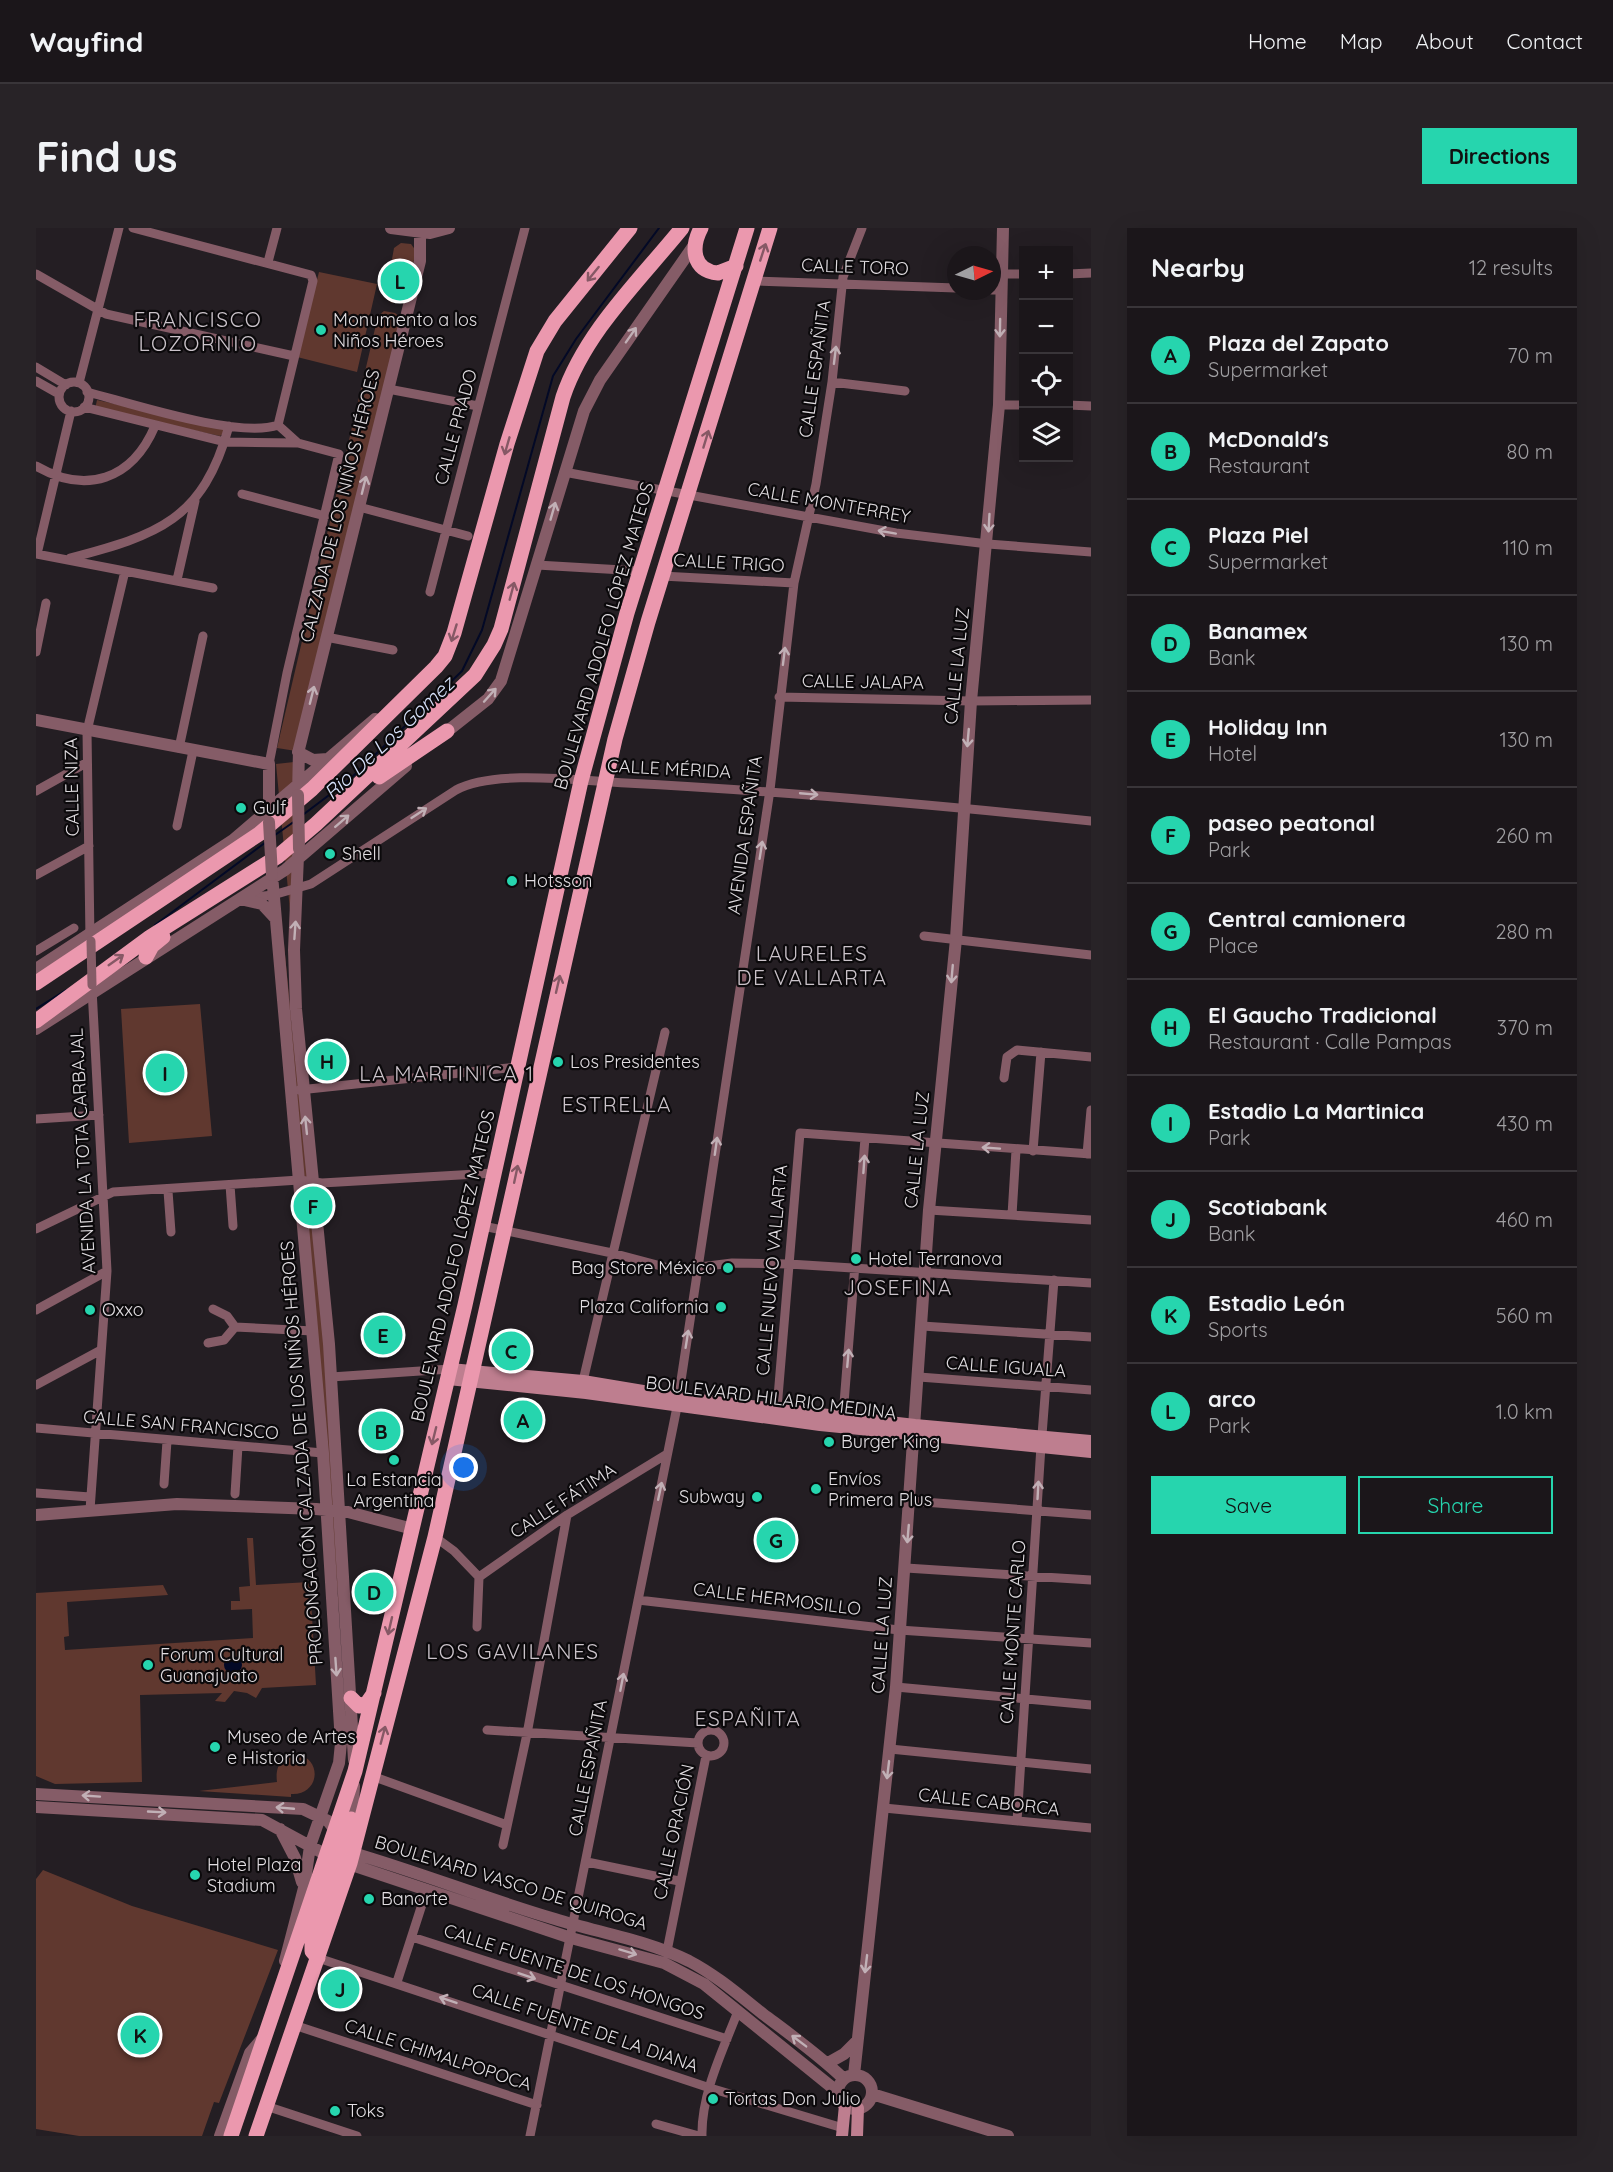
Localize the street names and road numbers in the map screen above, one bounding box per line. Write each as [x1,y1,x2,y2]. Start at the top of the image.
street label: CALLE TORO [801,253,909,280]
street label: CALLE ESPAÑITA [793,298,836,439]
street label: CALLE PRADO [429,366,482,487]
street label: CALZADA DE LOS NIÑOS HÉROES [294,367,385,645]
street label: CALLE MONTERREY [746,477,912,528]
street label: BOULEVARD ADOLFO LÓPEZ MATEOS [548,479,659,792]
street label: CALLE TRIGO [673,548,785,577]
street label: CALLE LA LUZ [939,606,974,726]
street label: CALLE JALAPA [802,669,925,694]
street label: CALLE NIZA [59,737,84,836]
street label: CALLE MÉRIDA [607,754,732,783]
street label: AVENIDA ESPAÑITA [722,754,767,916]
street label: AVENIDA LA TOTA CARBAJAL [65,1027,100,1274]
street label: CALLE LA LUZ [899,1090,934,1210]
street label: BOULEVARD ADOLFO LÓPEZ MATEOS [405,1108,500,1424]
street label: CALLE NUEVO VALLARTA [751,1163,792,1376]
street label: PROLONGACIÓN CALZADA DE LOS NIÑOS HÉROES [275,1240,328,1666]
street label: CALLE IGUALA [945,1351,1067,1382]
street label: BOULEVARD HILARIO MEDINA [644,1371,898,1424]
street label: CALLE SAN FRANCISCO [82,1404,280,1445]
street label: CALLE FÁTIMA [506,1458,620,1543]
street label: CALLE MONTE CARLO [995,1539,1030,1725]
street label: CALLE LA LUZ [866,1576,897,1694]
street label: CALLE HERMOSILLO [692,1577,862,1620]
street label: CALLE ESPAÑITA [563,1697,612,1838]
street label: CALLE ORACIÓN [648,1762,699,1902]
street label: CALLE CABORCA [917,1783,1061,1820]
street label: BOULEVARD VASCO DE QUIROGA [372,1830,651,1935]
street label: CALLE FUENTE DE LOS HONGOS [441,1918,707,2025]
street label: CALLE FUENTE DE LA DIANA [469,1978,702,2077]
street label: CALLE CHIMALPOPOCA [342,2013,535,2096]

